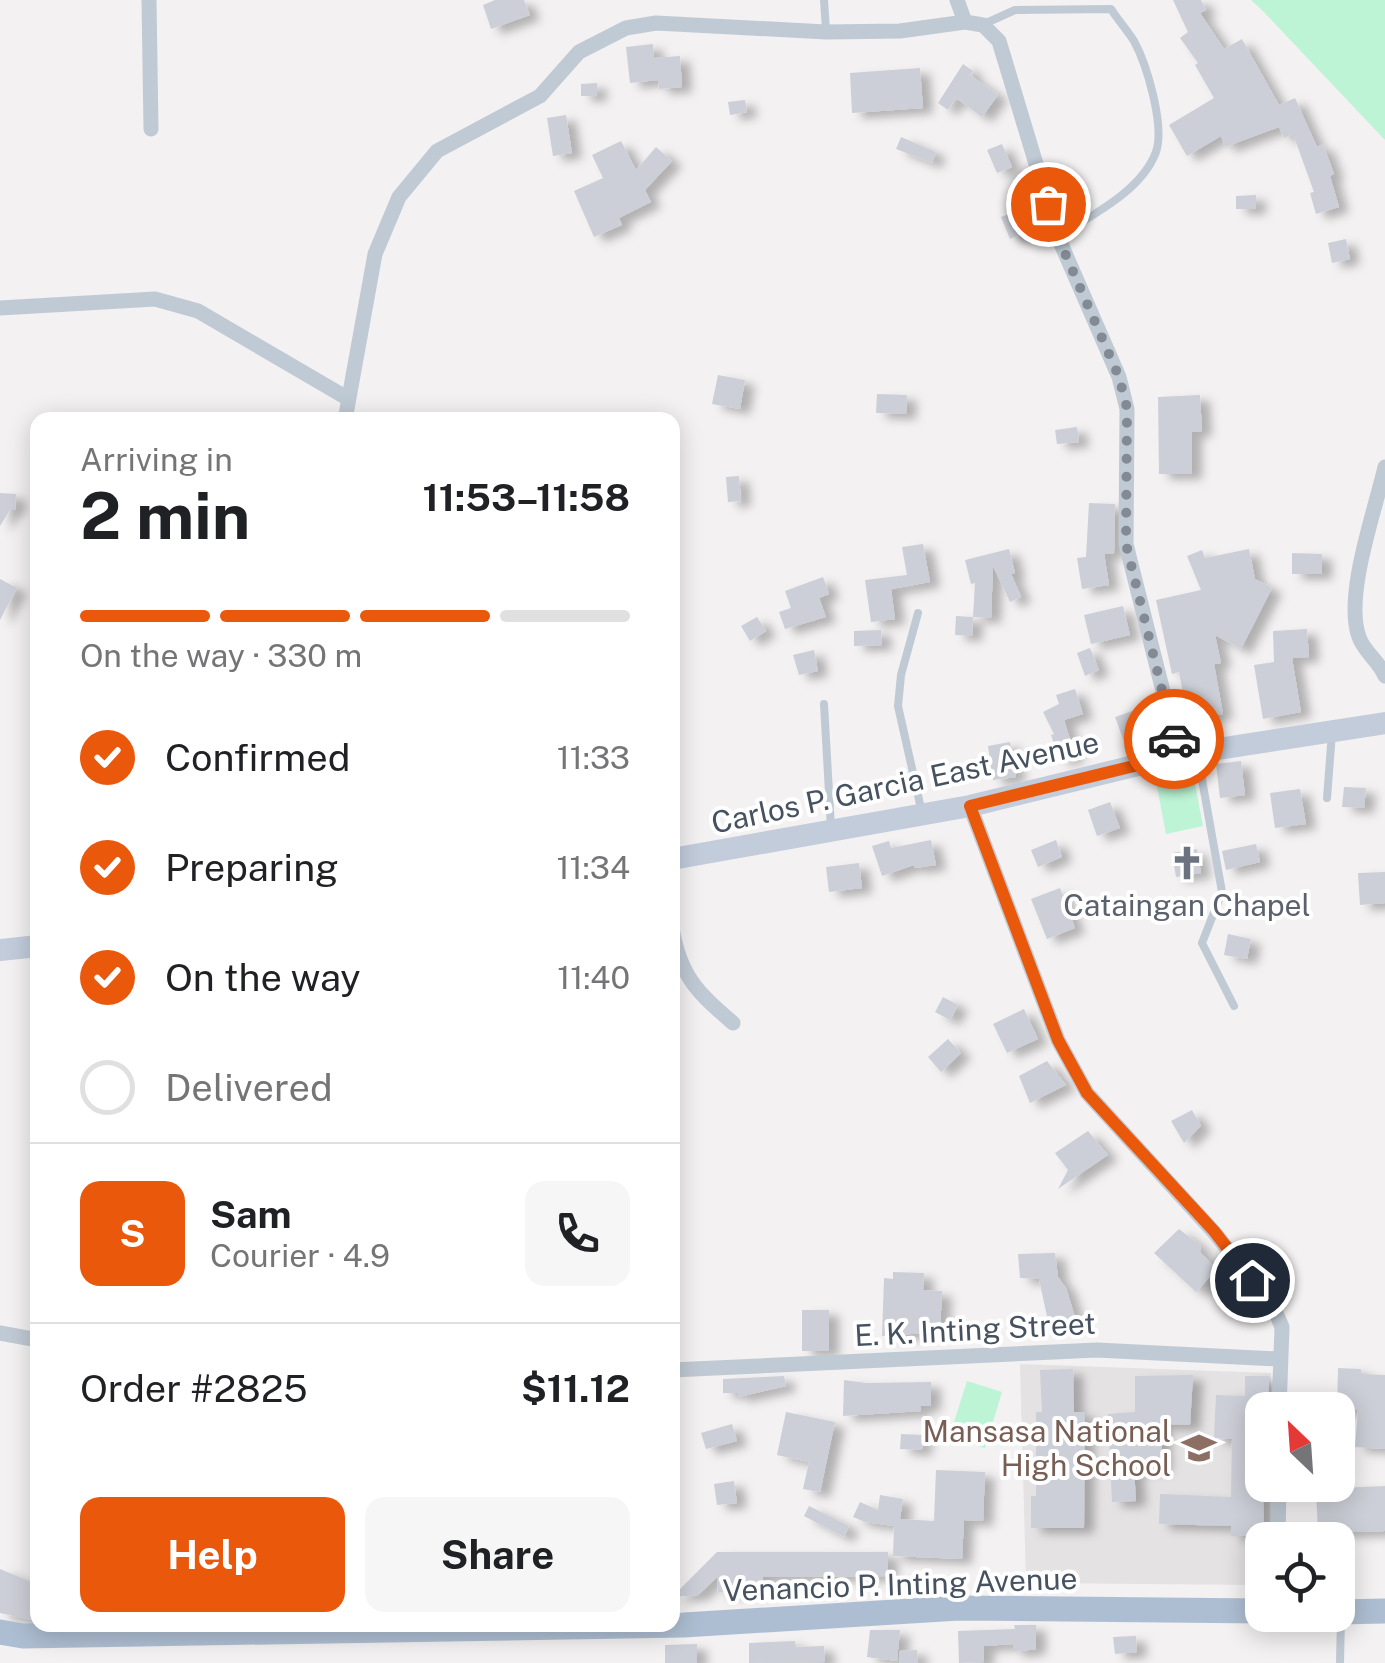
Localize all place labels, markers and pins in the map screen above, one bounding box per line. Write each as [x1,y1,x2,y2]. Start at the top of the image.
pin [1006,162,1091,247]
church icon: Cataingan Chapel [1168,844,1206,882]
place label: Cataingan Chapel [1063,887,1311,923]
pin [1210,1238,1295,1323]
place label: Mansasa National High School [923,1413,1171,1483]
school or university icon: Mansasa National High School [1180,1429,1218,1467]

